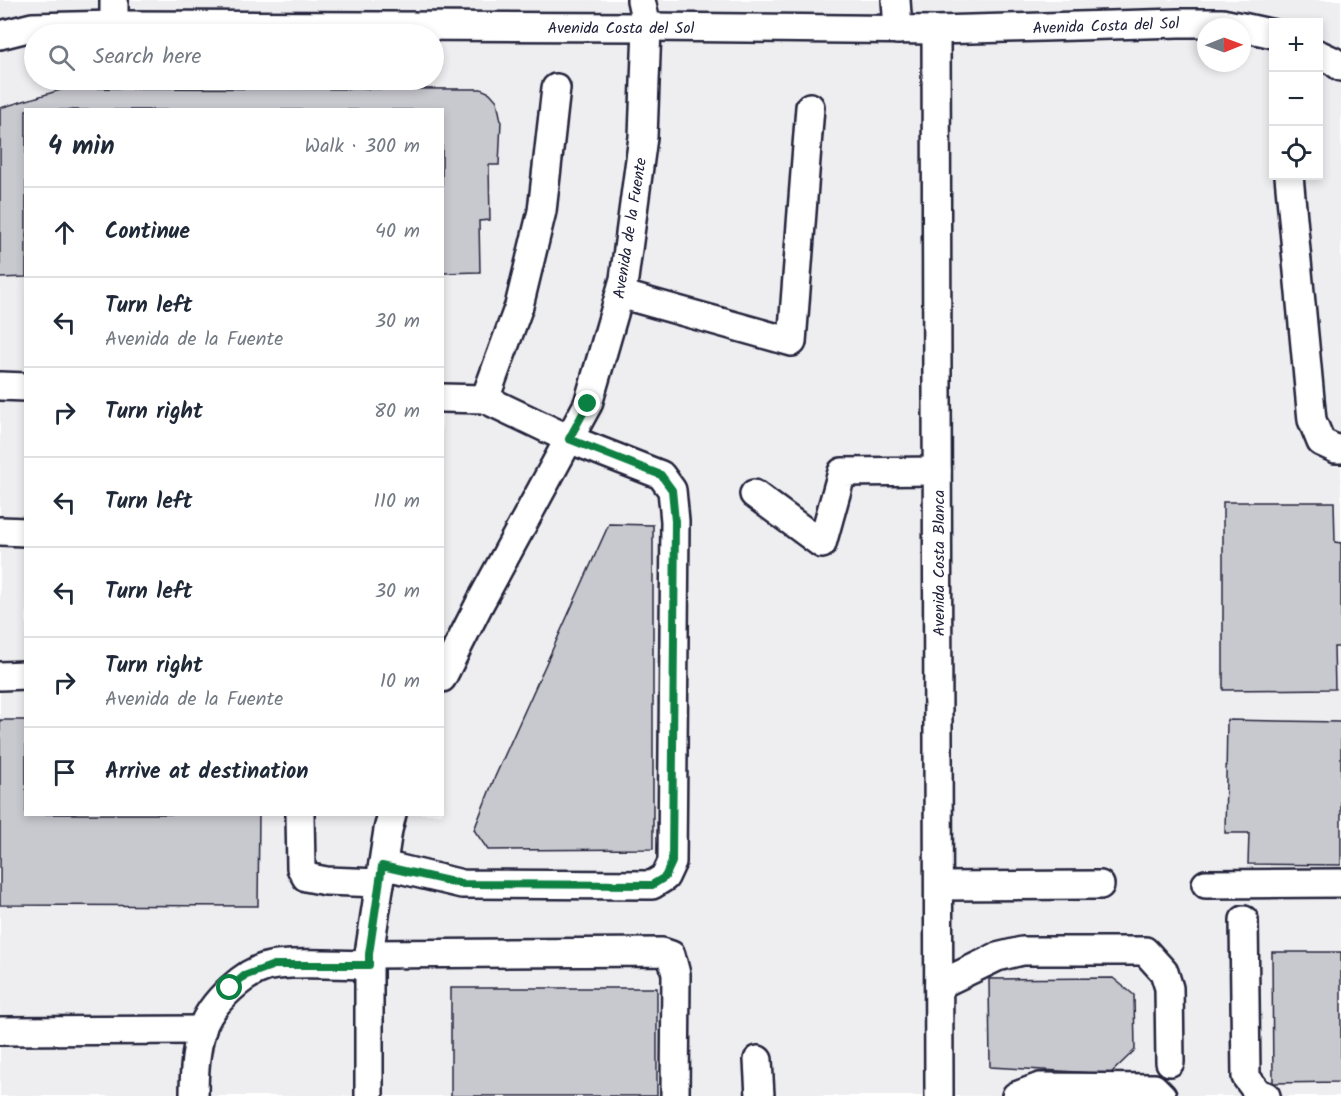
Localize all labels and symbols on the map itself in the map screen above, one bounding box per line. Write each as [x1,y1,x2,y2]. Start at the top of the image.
street label: Avenida Costa del Sol [1032,11,1180,42]
street label: Avenida Costa del Sol [548,16,695,41]
north arrow [1197,18,1251,72]
street label: Avenida de la Fuente [607,156,654,301]
route end [574,390,600,416]
street label: Avenida Costa Blanca [927,490,952,636]
route start [216,974,242,1000]

